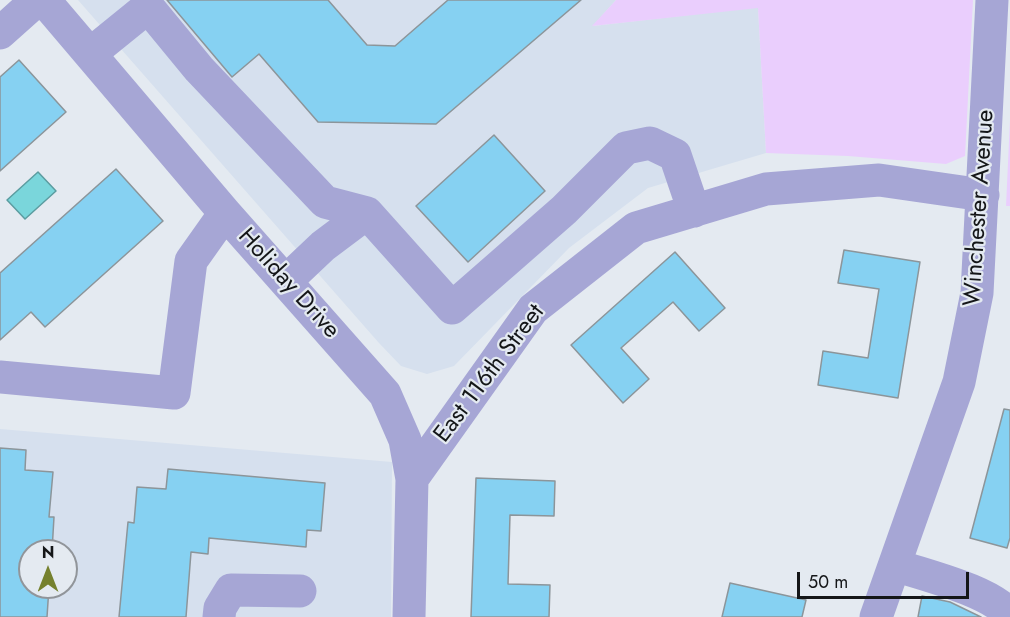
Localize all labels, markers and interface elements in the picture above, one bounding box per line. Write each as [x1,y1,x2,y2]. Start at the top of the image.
street label: Winchester Avenue [959,109,1001,307]
street label: Holiday Drive [231,223,345,345]
street label: East 116th Street [429,299,551,449]
north arrow [18,539,78,599]
text: N [42,541,54,564]
scale bar [800,560,972,598]
text: 50 m [808,569,848,595]

